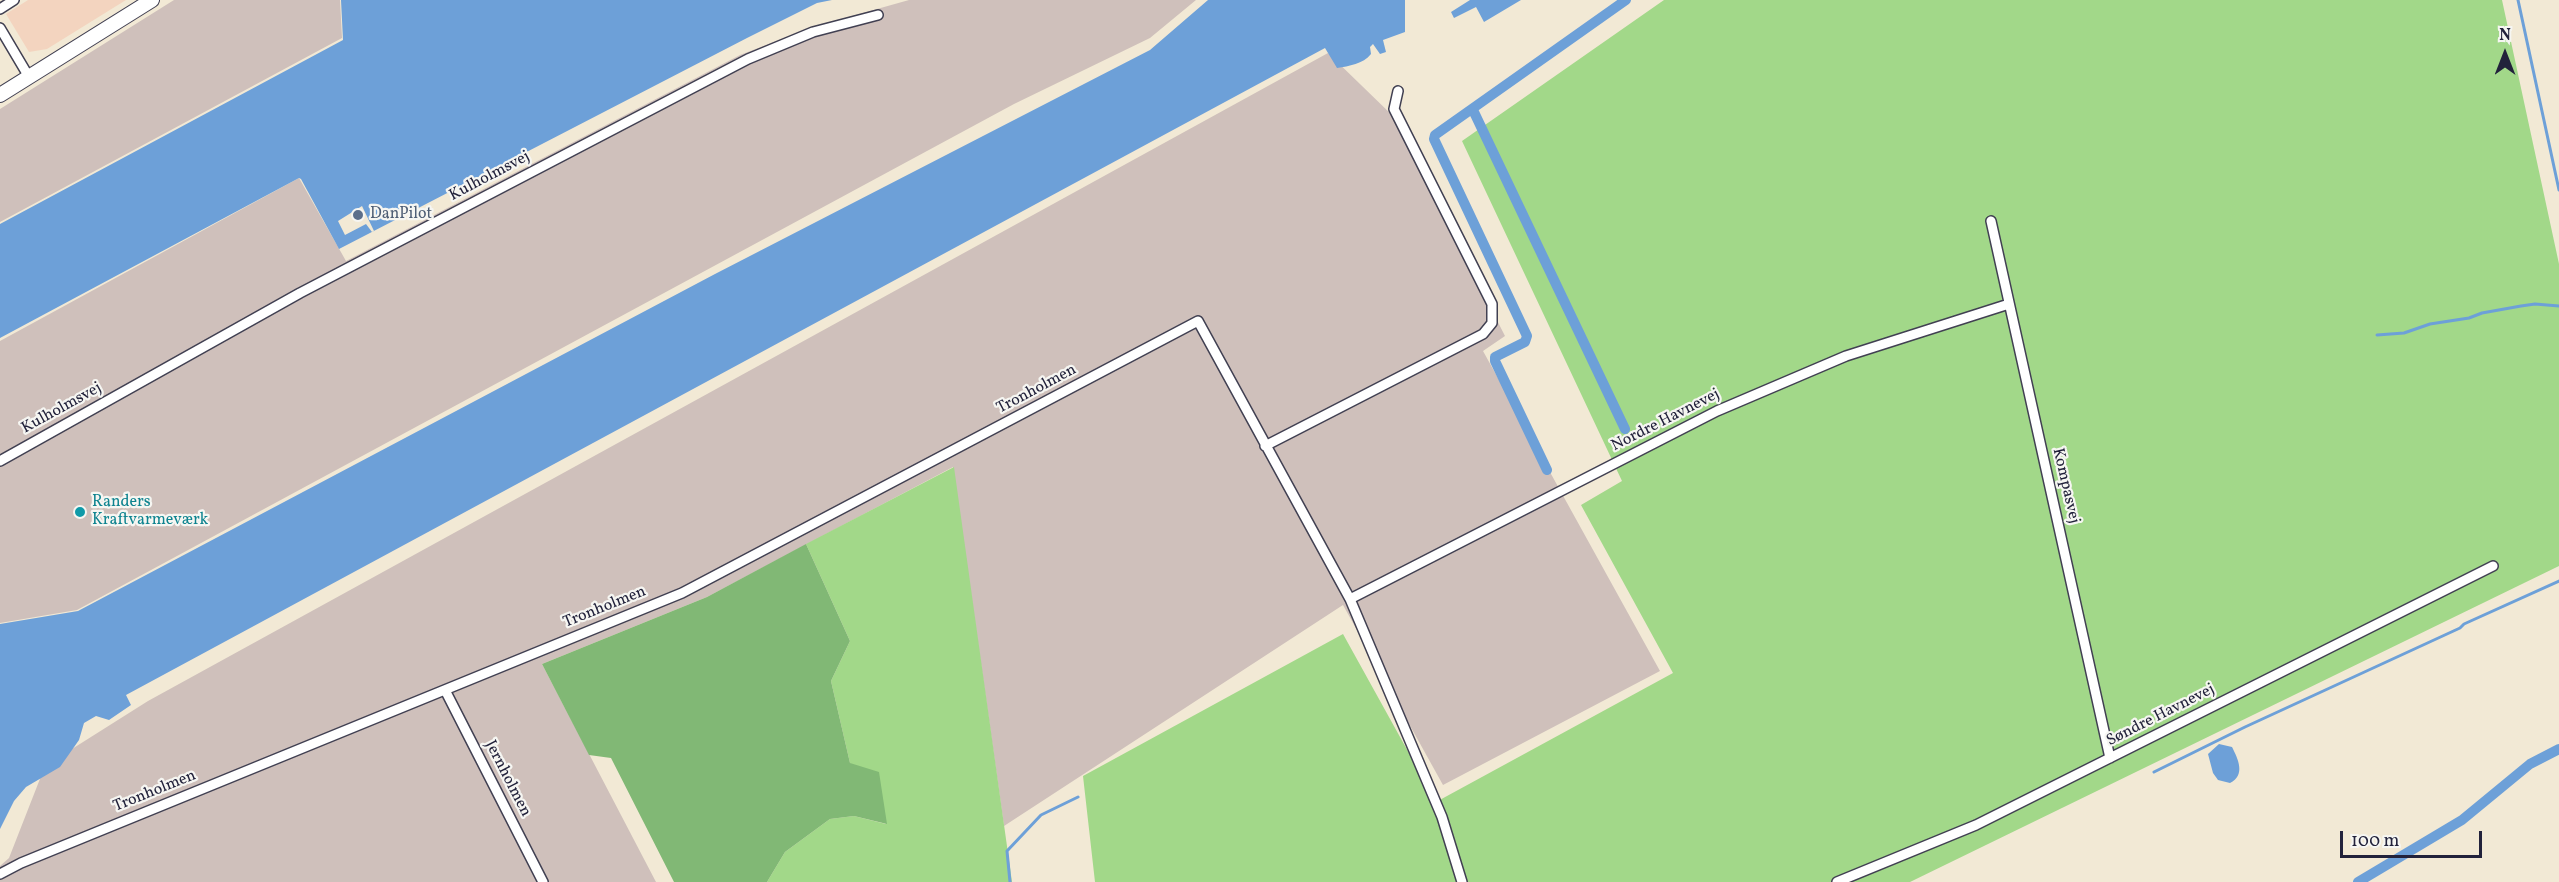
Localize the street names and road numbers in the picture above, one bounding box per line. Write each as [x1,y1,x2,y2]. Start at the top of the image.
street label: Kulholmsvej [446,148,534,206]
street label: Tronholmen [994,361,1080,419]
street label: Kulholmsvej [19,379,105,439]
street label: Nordre Havnevej [1609,385,1723,457]
street label: Kompasvej [2047,446,2083,526]
street label: Tronholmen [561,583,649,633]
street label: Søndre Havnevej [2104,680,2218,752]
street label: Jernholmen [480,738,534,820]
street label: Tronholmen [111,767,199,817]

